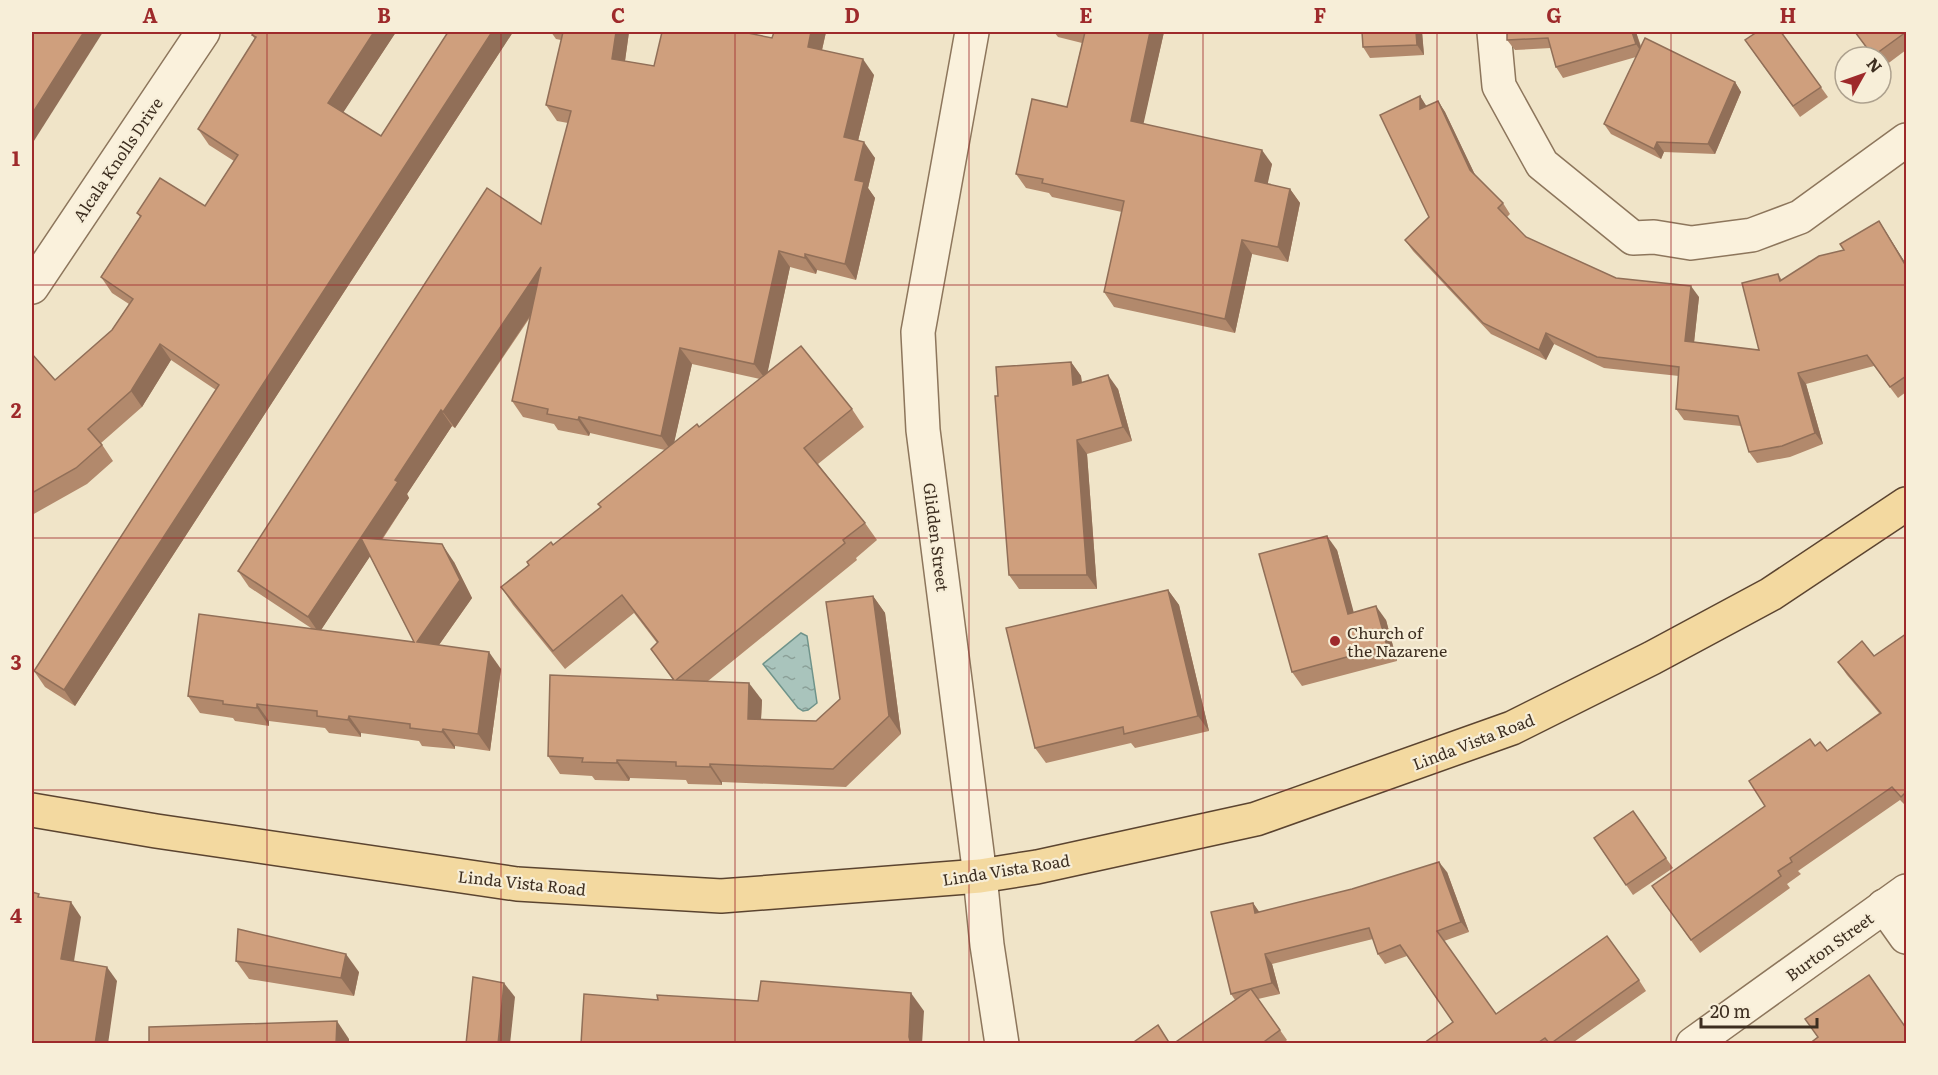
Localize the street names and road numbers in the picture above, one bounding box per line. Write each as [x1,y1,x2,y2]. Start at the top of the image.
street label: Alcala Knolls Drive [66,92,168,226]
street label: Glidden Street [918,481,956,593]
street label: Linda Vista Road [1409,707,1538,775]
street label: Linda Vista Road [941,847,1072,891]
street label: Linda Vista Road [457,863,587,901]
street label: Burton Street [1780,906,1878,986]

